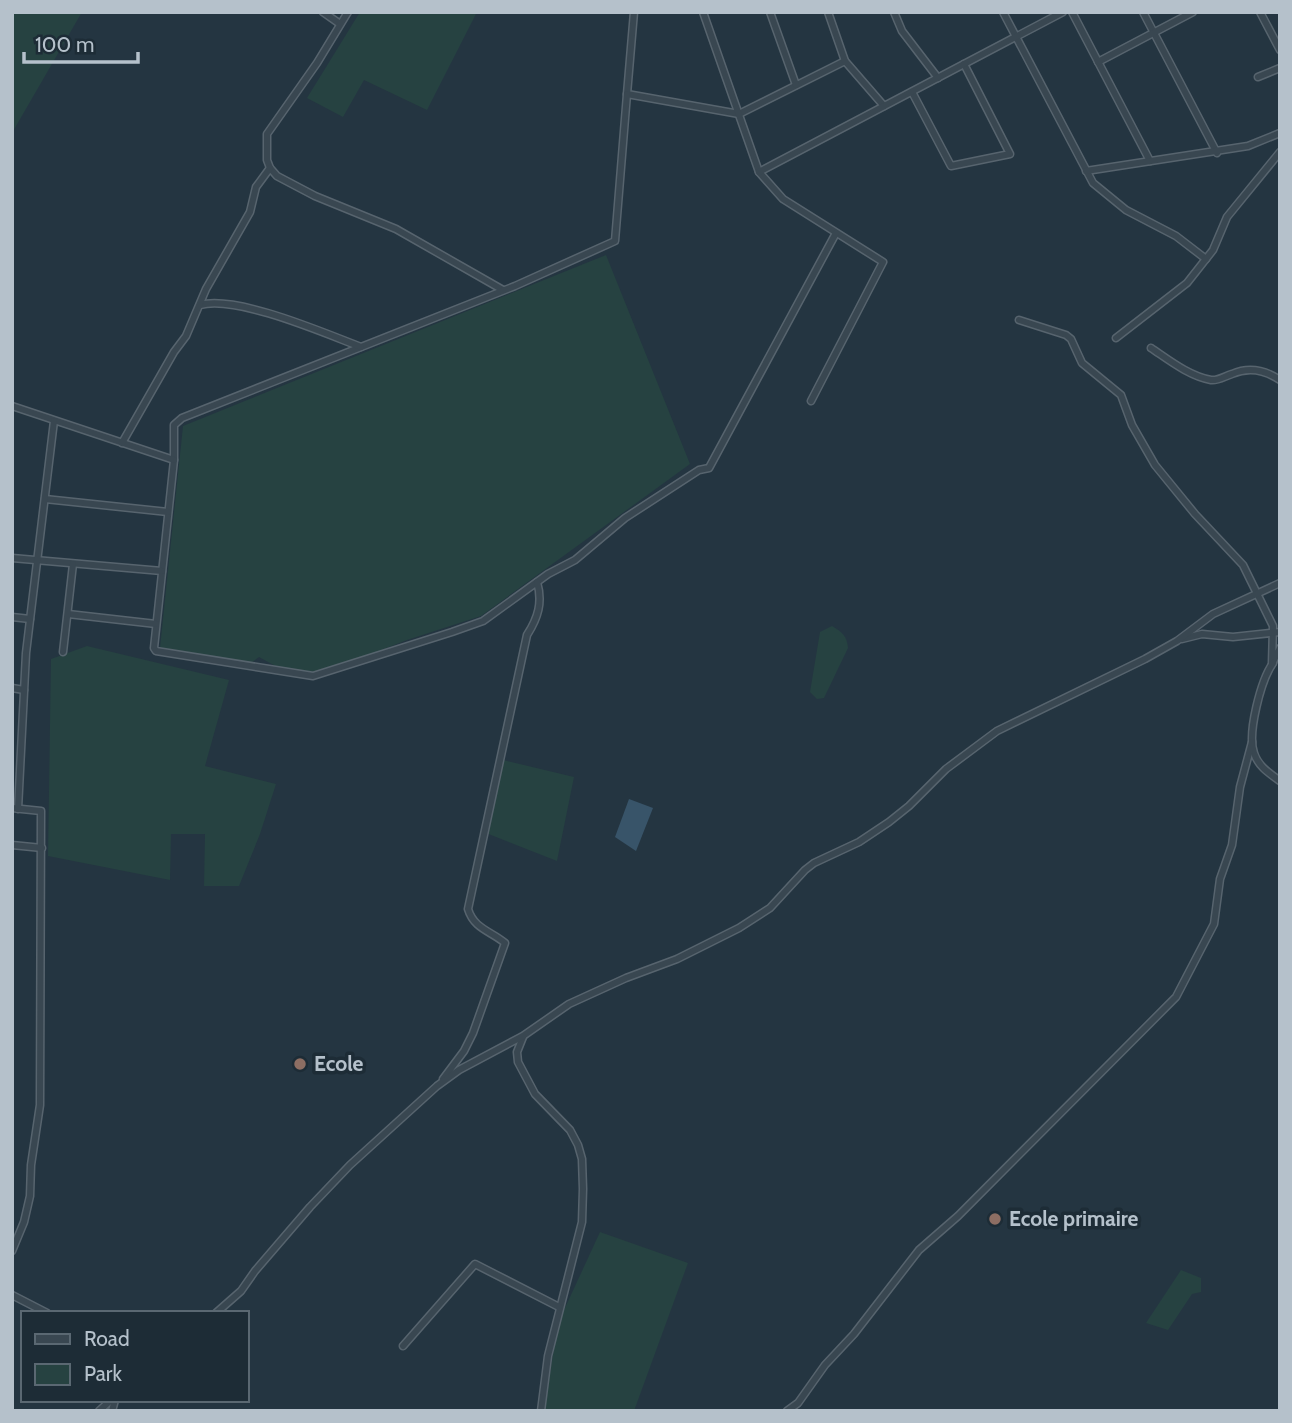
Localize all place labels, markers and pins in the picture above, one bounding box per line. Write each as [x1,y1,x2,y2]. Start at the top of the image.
place label: Ecole [314,1051,364,1076]
marker: Ecole [292,1056,308,1072]
place label: Ecole primaire [1009,1206,1139,1231]
marker: Ecole primaire [987,1211,1003,1227]

